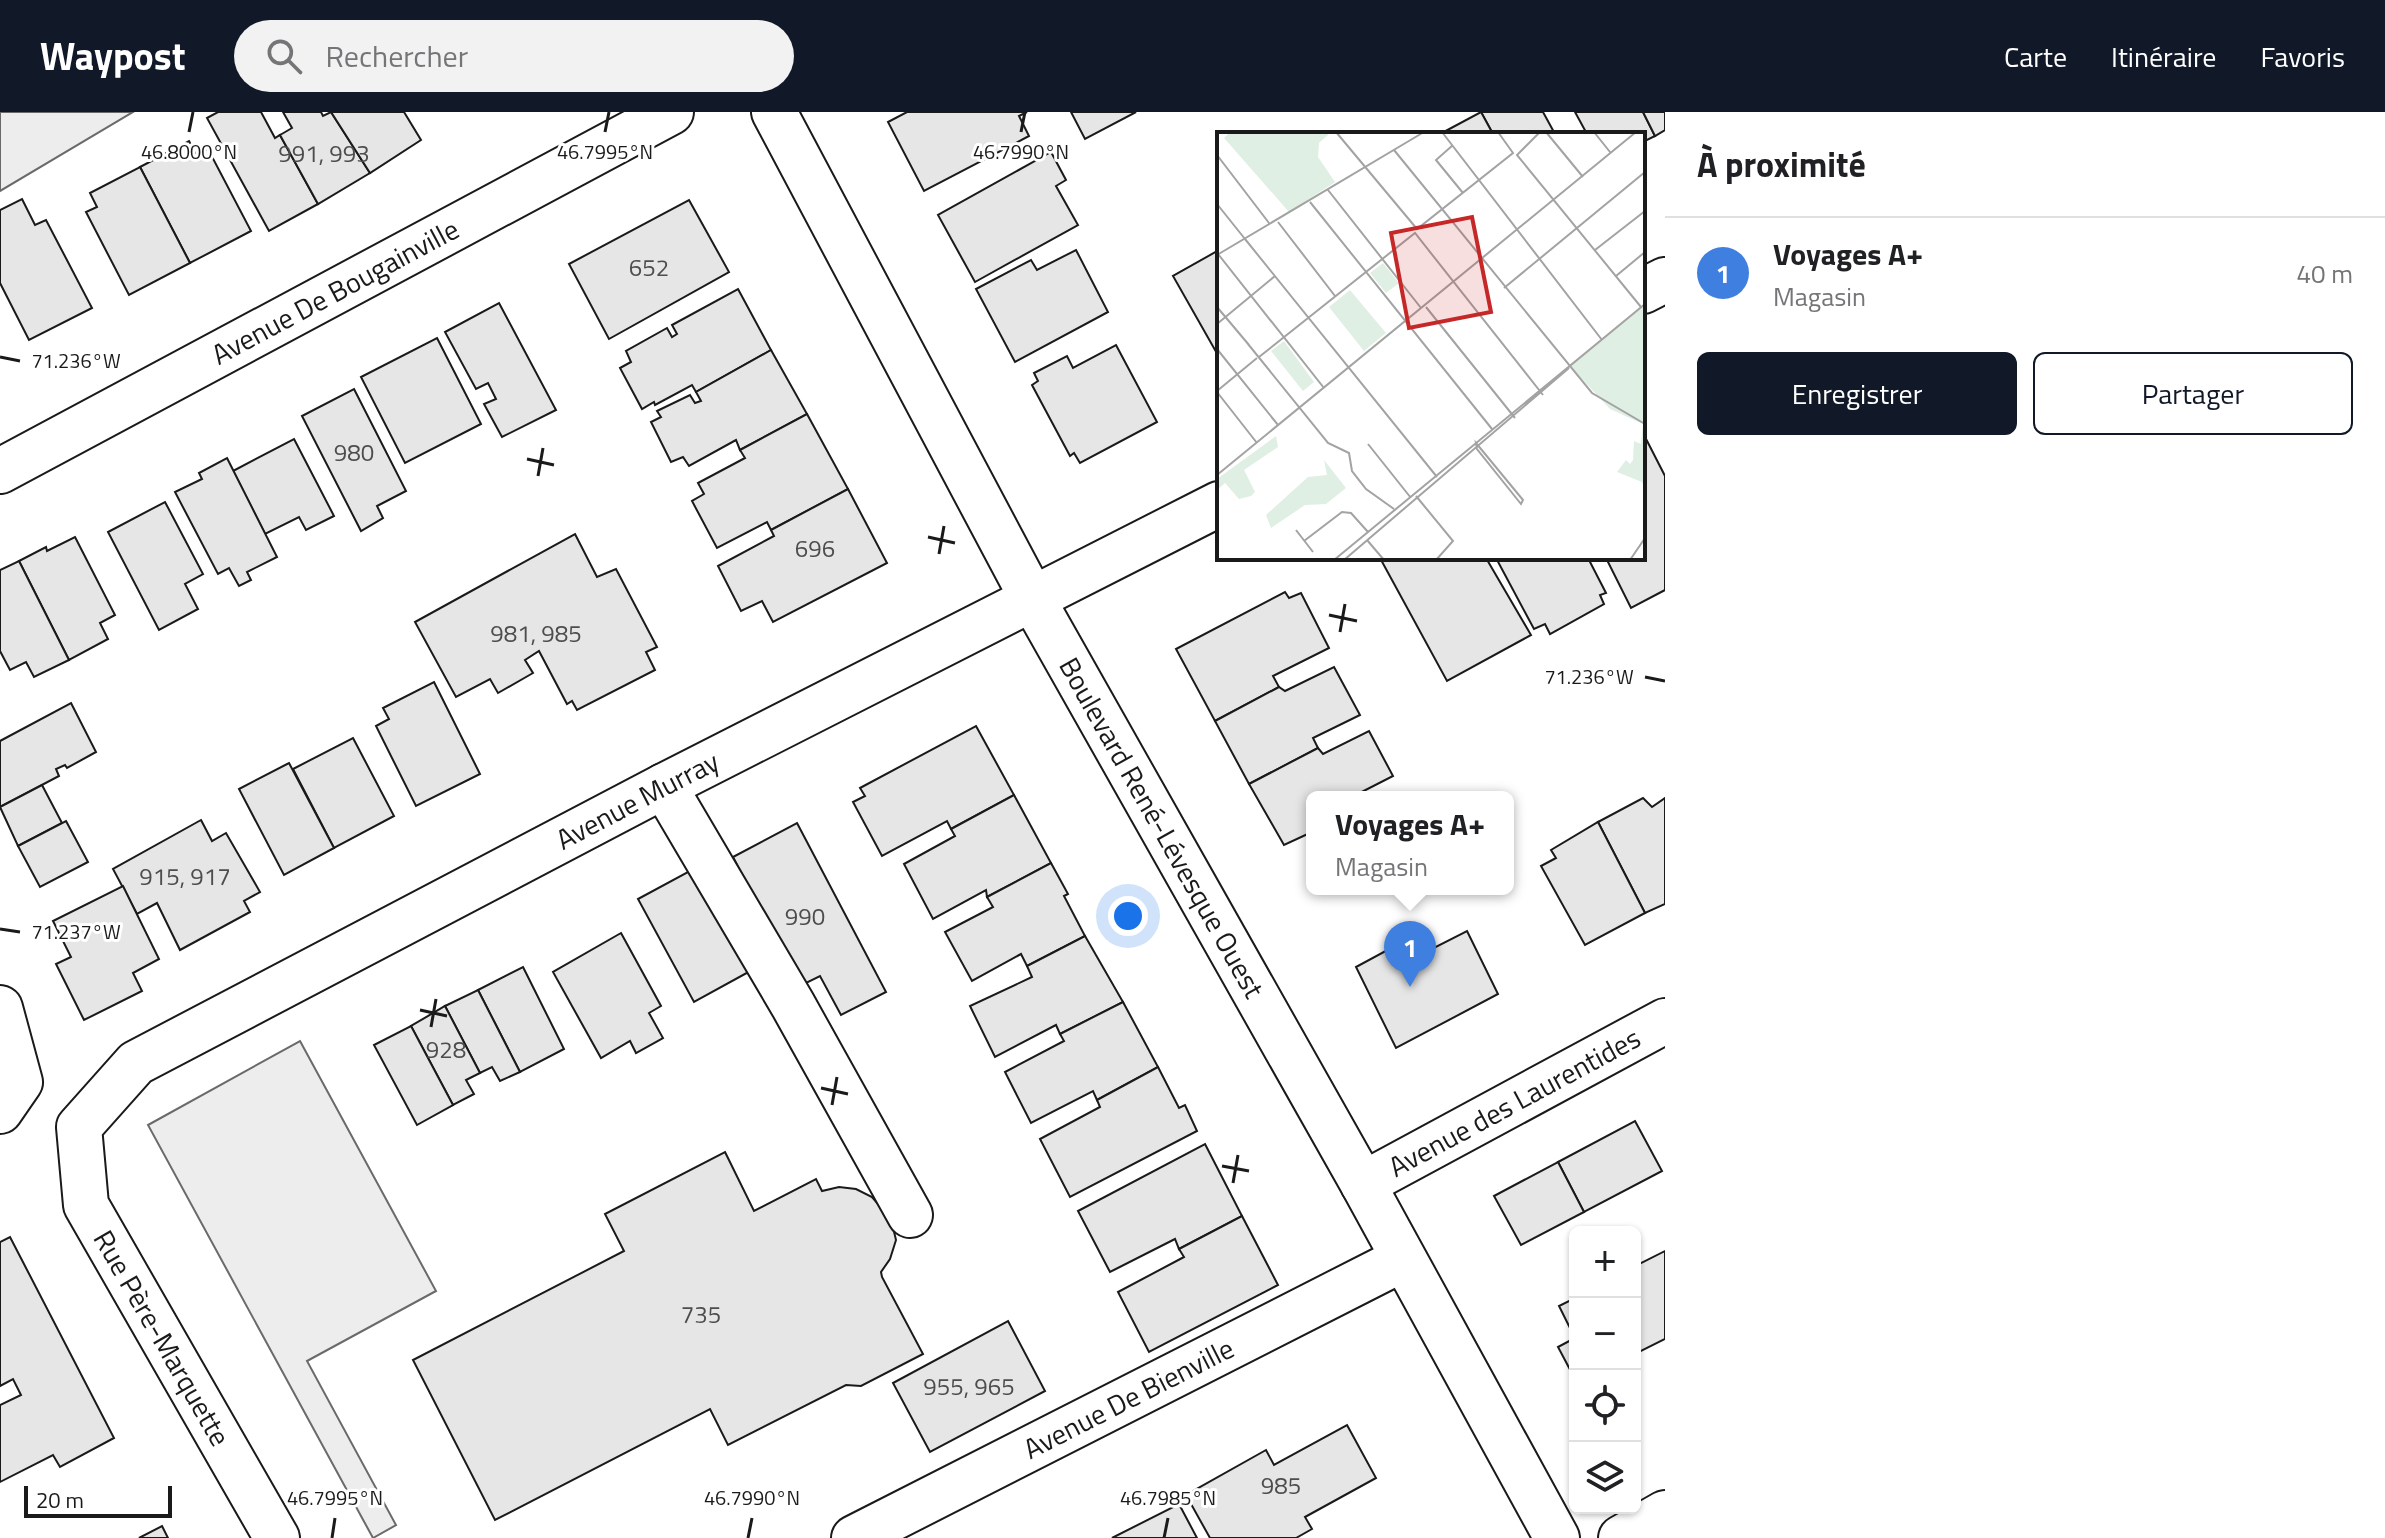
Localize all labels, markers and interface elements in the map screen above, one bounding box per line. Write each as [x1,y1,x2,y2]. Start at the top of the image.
search box [234,20,794,92]
text: Waypost [40,27,186,85]
text: Rechercher [326,33,468,79]
icon: search [262,34,306,78]
text: Carte [2004,35,2067,78]
text: Itinéraire [2111,35,2216,78]
text: Favoris [2260,35,2345,78]
inset map [1217,132,1645,560]
house number: 991, 993 [278,135,370,171]
text: 46.8000°N [141,136,237,167]
text: 46.7995°N [557,136,653,167]
text: 46.7990°N [973,136,1069,167]
text: À proximité [1697,138,1866,190]
street label: Avenue De Bougainville [203,207,466,375]
text: Voyages A+ [1773,231,1923,277]
house number: 652 [629,249,669,285]
text: 1 [1716,254,1730,293]
text: 40 m [2296,254,2353,293]
text: Magasin [1773,277,1866,316]
text: 71.236°W [31,345,121,376]
button: Enregistrer [1697,352,2017,435]
button: Partager [2033,352,2353,435]
house number: 980 [334,434,374,470]
house number: 696 [795,530,835,566]
house number: 981, 985 [490,615,582,651]
street label: Boulevard René-Lévesque Ouest [1049,649,1276,1006]
text: 71.236°W [1544,661,1634,692]
street label: Avenue Murray [548,739,726,860]
popup [1306,791,1514,895]
text: Voyages A+ [1335,801,1485,847]
text: Magasin [1335,847,1428,886]
house number: 915, 917 [139,858,231,894]
your location [1108,896,1148,936]
house number: 990 [785,898,825,934]
text: 71.237°W [31,916,121,947]
pin: 1 [1384,921,1436,987]
street label: Avenue des Laurentides [1380,1016,1648,1187]
house number: 928 [426,1031,466,1067]
street label: Rue Père-Marquette [83,1222,242,1454]
map controls [1569,1226,1641,1514]
button: + [1569,1226,1641,1298]
house number: 735 [681,1296,721,1332]
button: − [1569,1298,1641,1370]
street label: Avenue De Bienville [1016,1326,1241,1470]
house number: 955, 965 [923,1368,1015,1404]
button: locate [1569,1370,1641,1442]
button: layers [1569,1442,1641,1514]
house number: 985 [1261,1467,1301,1503]
scale bar [24,1482,172,1518]
text: 46.7995°N [287,1482,383,1513]
text: 46.7990°N [704,1482,800,1513]
text: 46.7985°N [1120,1482,1216,1513]
text: 20 m [36,1483,84,1517]

